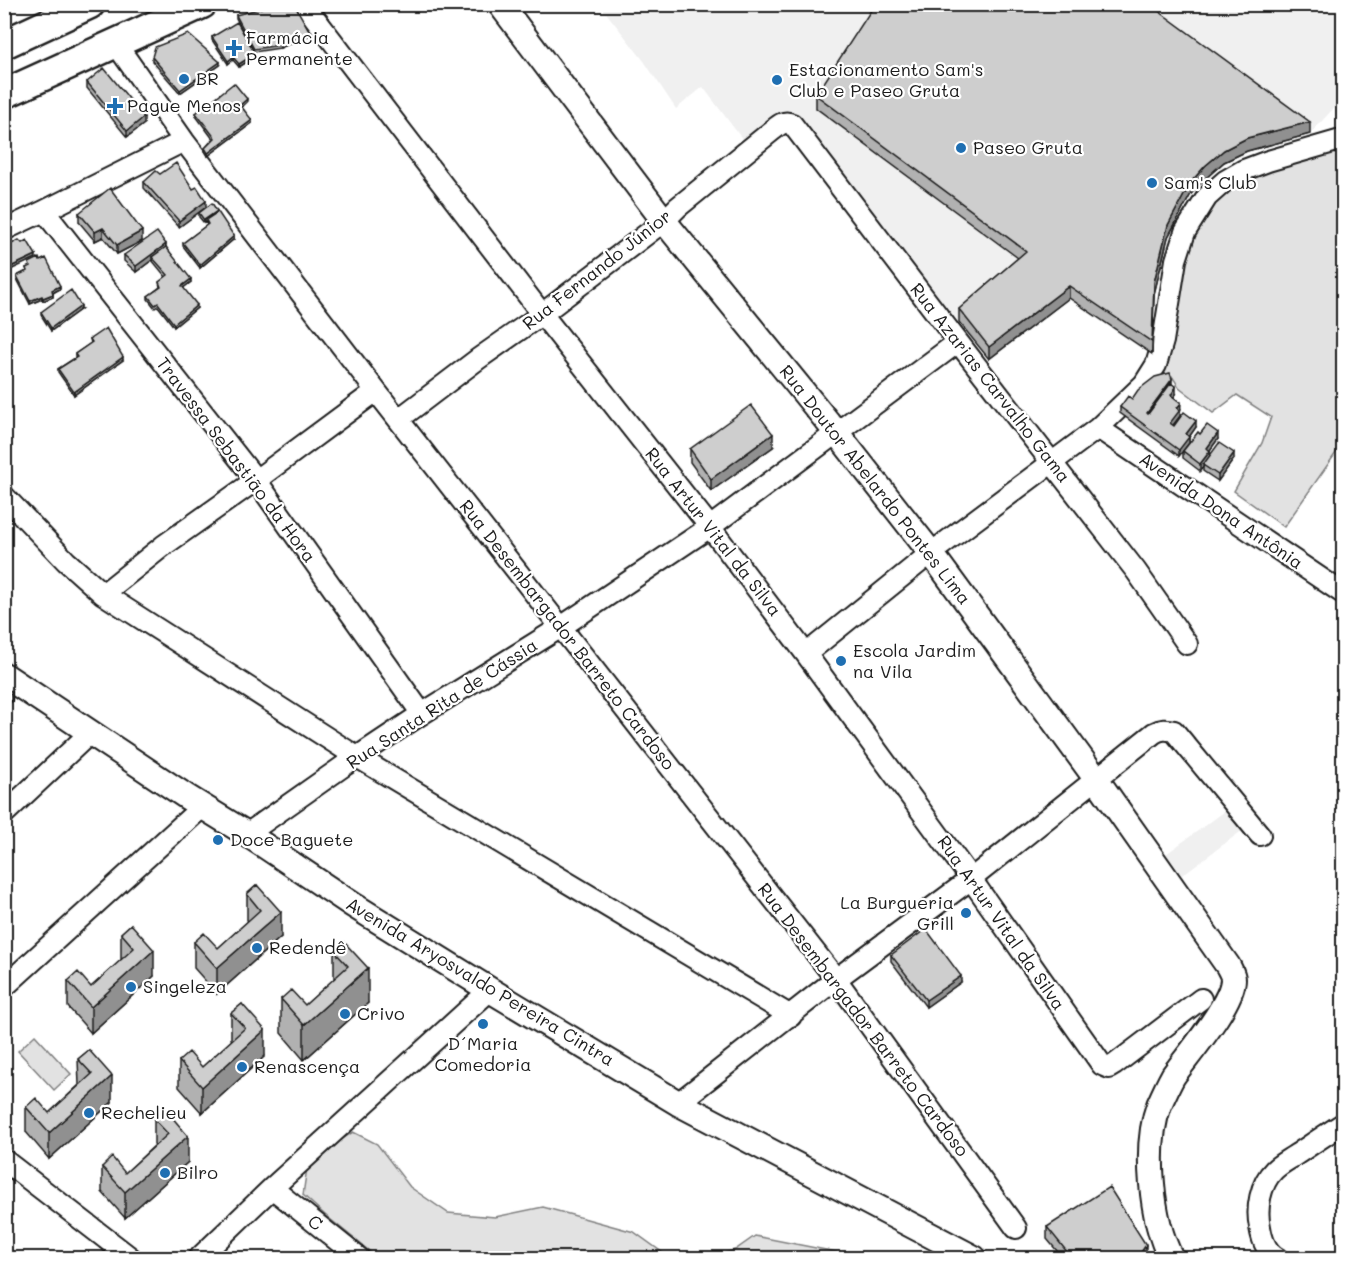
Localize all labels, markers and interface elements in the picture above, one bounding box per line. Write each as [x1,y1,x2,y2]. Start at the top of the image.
place label: Farmácia Permanente [246,25,353,70]
marker: Farmácia Permanente [227,41,241,55]
place label: Estacionamento Sam's Club e Paseo Gruta [789,57,983,102]
place label: BR [196,66,219,90]
marker: BR [177,72,191,86]
marker: Estacionamento Sam's Club e Paseo Gruta [770,73,784,87]
place label: Pague Menos [127,93,241,117]
marker: Pague Menos [108,99,122,113]
place label: Paseo Gruta [973,135,1083,159]
marker: Paseo Gruta [954,141,968,155]
place label: Sam's Club [1164,170,1257,194]
marker: Sam's Club [1145,176,1159,190]
street label: Rua Fernando Júnior [517,204,676,335]
street label: Rua Azarias Carvalho Gama [905,278,1076,487]
street label: Travessa Sebastião da Hora [152,352,322,567]
street label: Rua Doutor Abelardo Pontes Lima [775,360,977,609]
street label: Rua Artur Vital da Silva [640,442,787,621]
street label: Avenida Dona Antônia [1135,446,1308,574]
street label: Rua Desembargador Barreto Cardoso [455,494,681,775]
street label: Rua Santa Rita de Cássia [341,632,542,774]
place label: Escola Jardim na Vila [853,638,976,683]
marker: Escola Jardim na Vila [834,654,848,668]
place label: Doce Baguete [230,827,353,851]
street label: Rua Artur Vital da Silva [932,830,1071,1015]
marker: Doce Baguete [211,833,225,847]
street label: Rua Desembargador Barreto Cardoso [753,878,975,1161]
place label: La Burgueria Grill [840,890,954,935]
street label: Avenida Aryosvaldo Pereira Cintra [342,891,619,1071]
marker: La Burgueria Grill [959,906,973,920]
place label: Redendê [269,935,347,959]
marker: Redendê [250,941,264,955]
place label: Singeleza [143,974,227,998]
marker: Singeleza [124,980,138,994]
place label: Crivo [357,1001,405,1025]
marker: Crivo [338,1007,352,1021]
marker: D´Maria Comedoria [476,1017,490,1031]
place label: D´Maria Comedoria [435,1031,531,1076]
place label: Renascença [254,1054,360,1078]
marker: Renascença [235,1060,249,1074]
place label: Rechelieu [101,1100,187,1124]
marker: Rechelieu [82,1106,96,1120]
place label: Bilro [177,1160,218,1184]
marker: Bilro [158,1166,172,1180]
street label: C [303,1209,328,1236]

